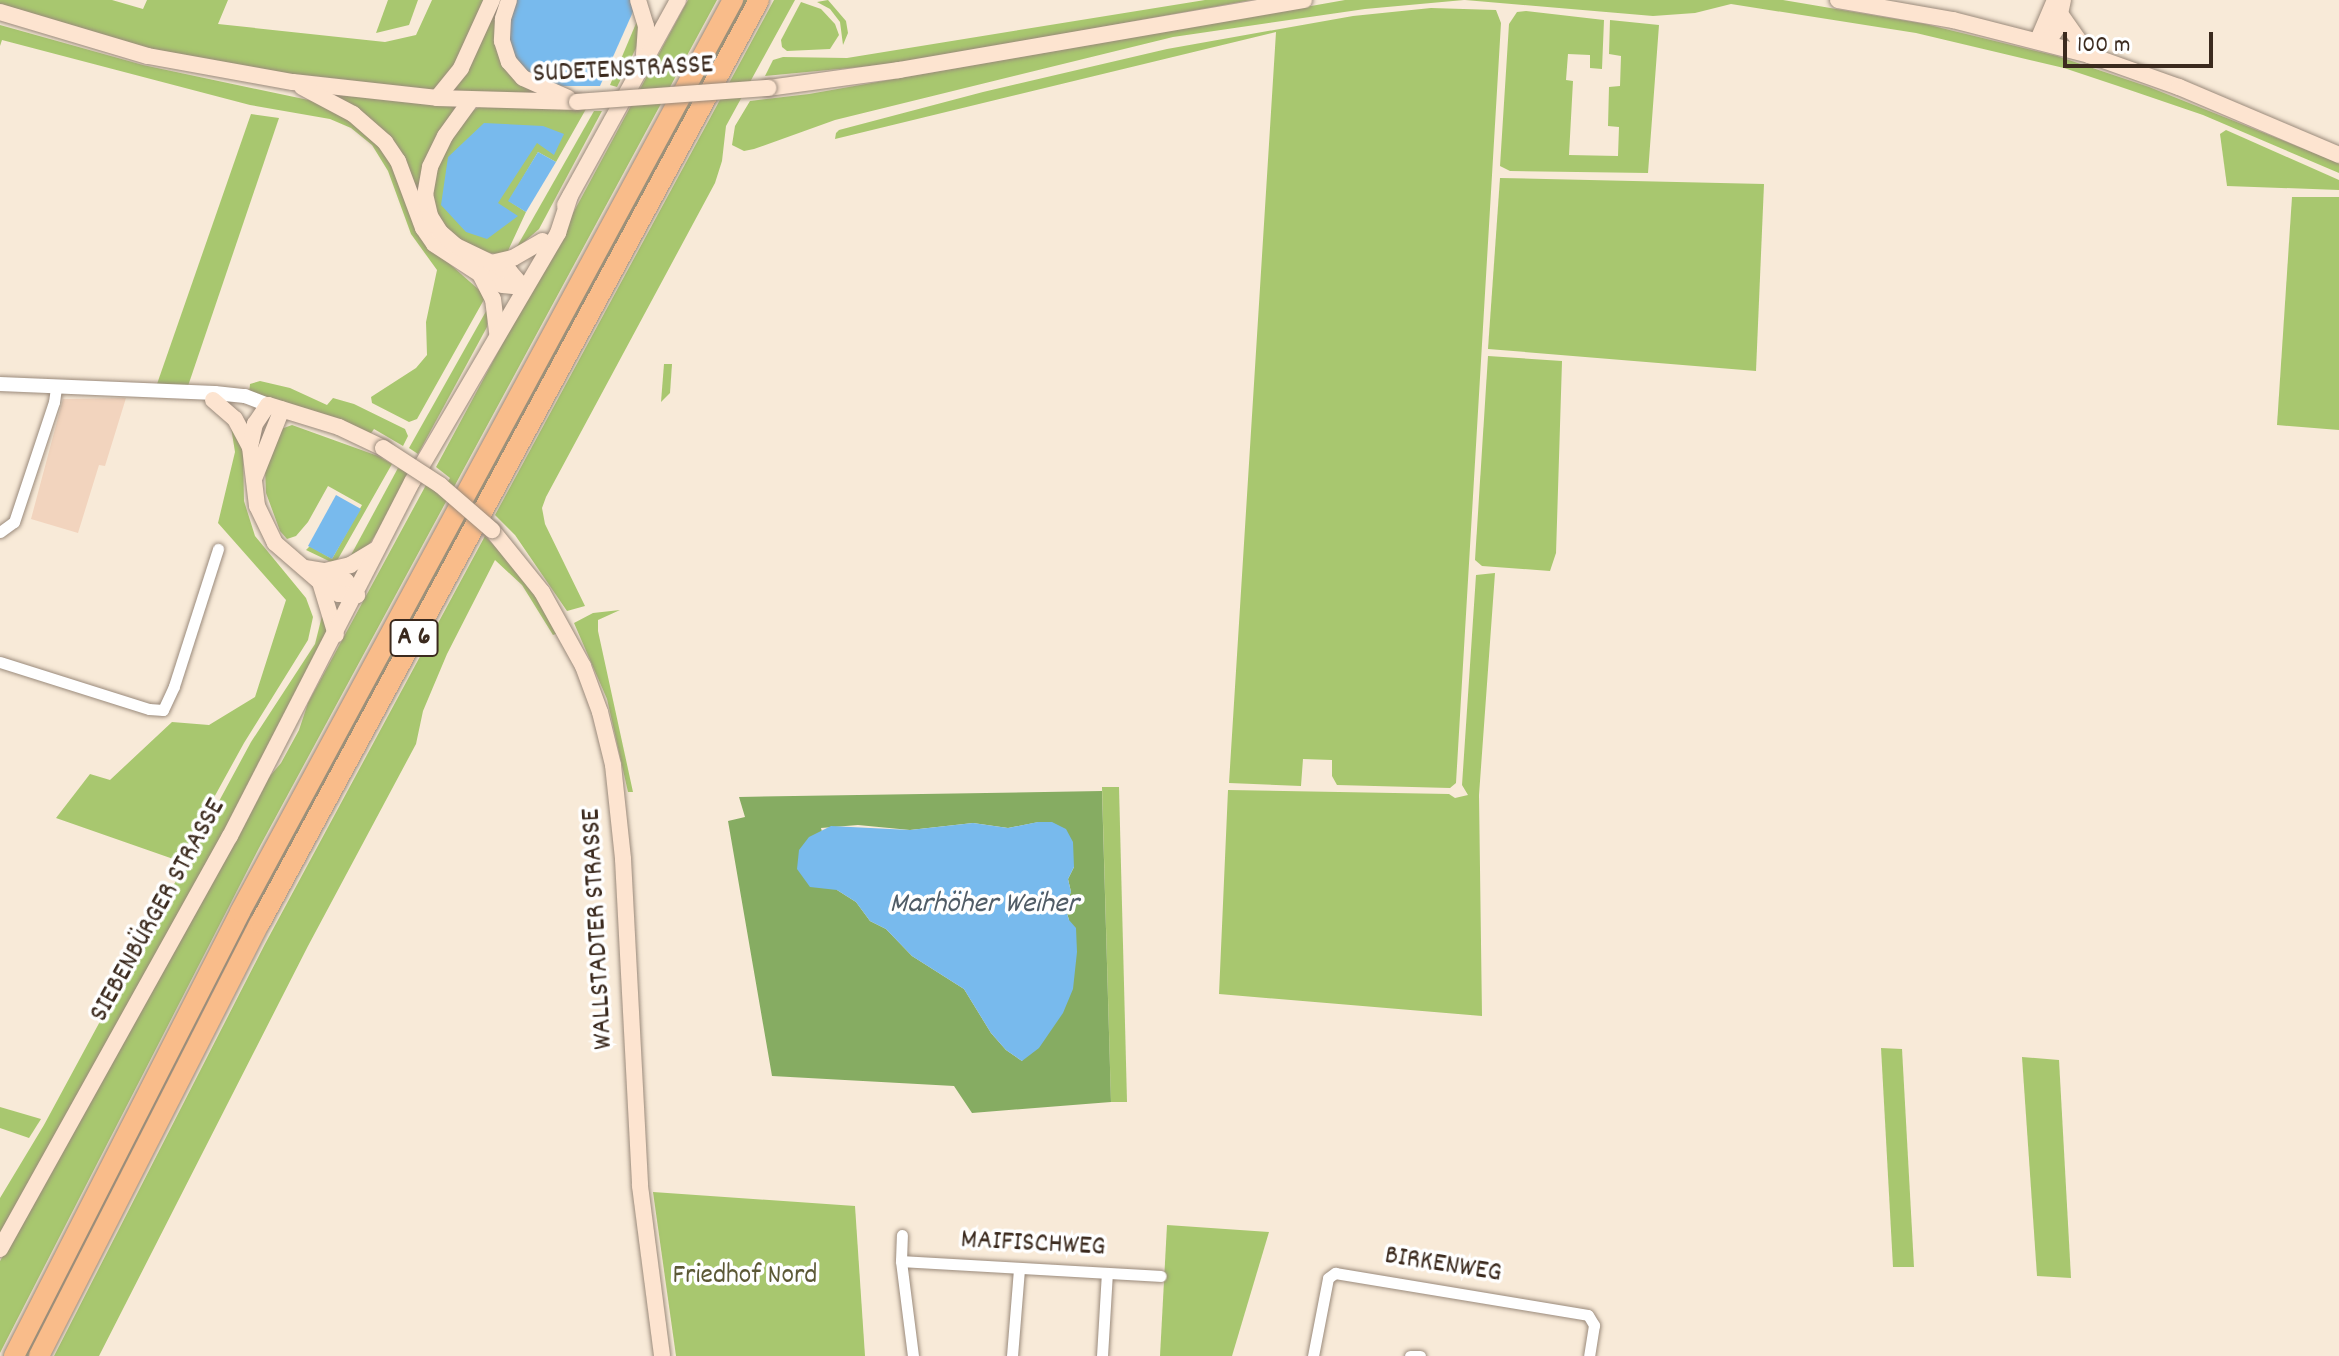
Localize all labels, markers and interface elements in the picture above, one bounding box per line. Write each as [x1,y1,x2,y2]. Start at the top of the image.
scale bar [2067,16,2217,66]
text: 100 m [2077,29,2130,63]
street label: SUDETENSTRASSE [532,49,714,93]
road number: A 6 [388,616,440,660]
street label: SIEBENBÜRGER STRASSE [84,794,234,1028]
street label: WALLSTADTER STRASSE [576,808,622,1050]
water label: Marhöher Weiher [890,888,1078,924]
street label: MAIFISCHWEG [960,1224,1106,1266]
street label: BIRKENWEG [1382,1240,1504,1292]
park label: Friedhof Nord [673,1260,817,1294]

